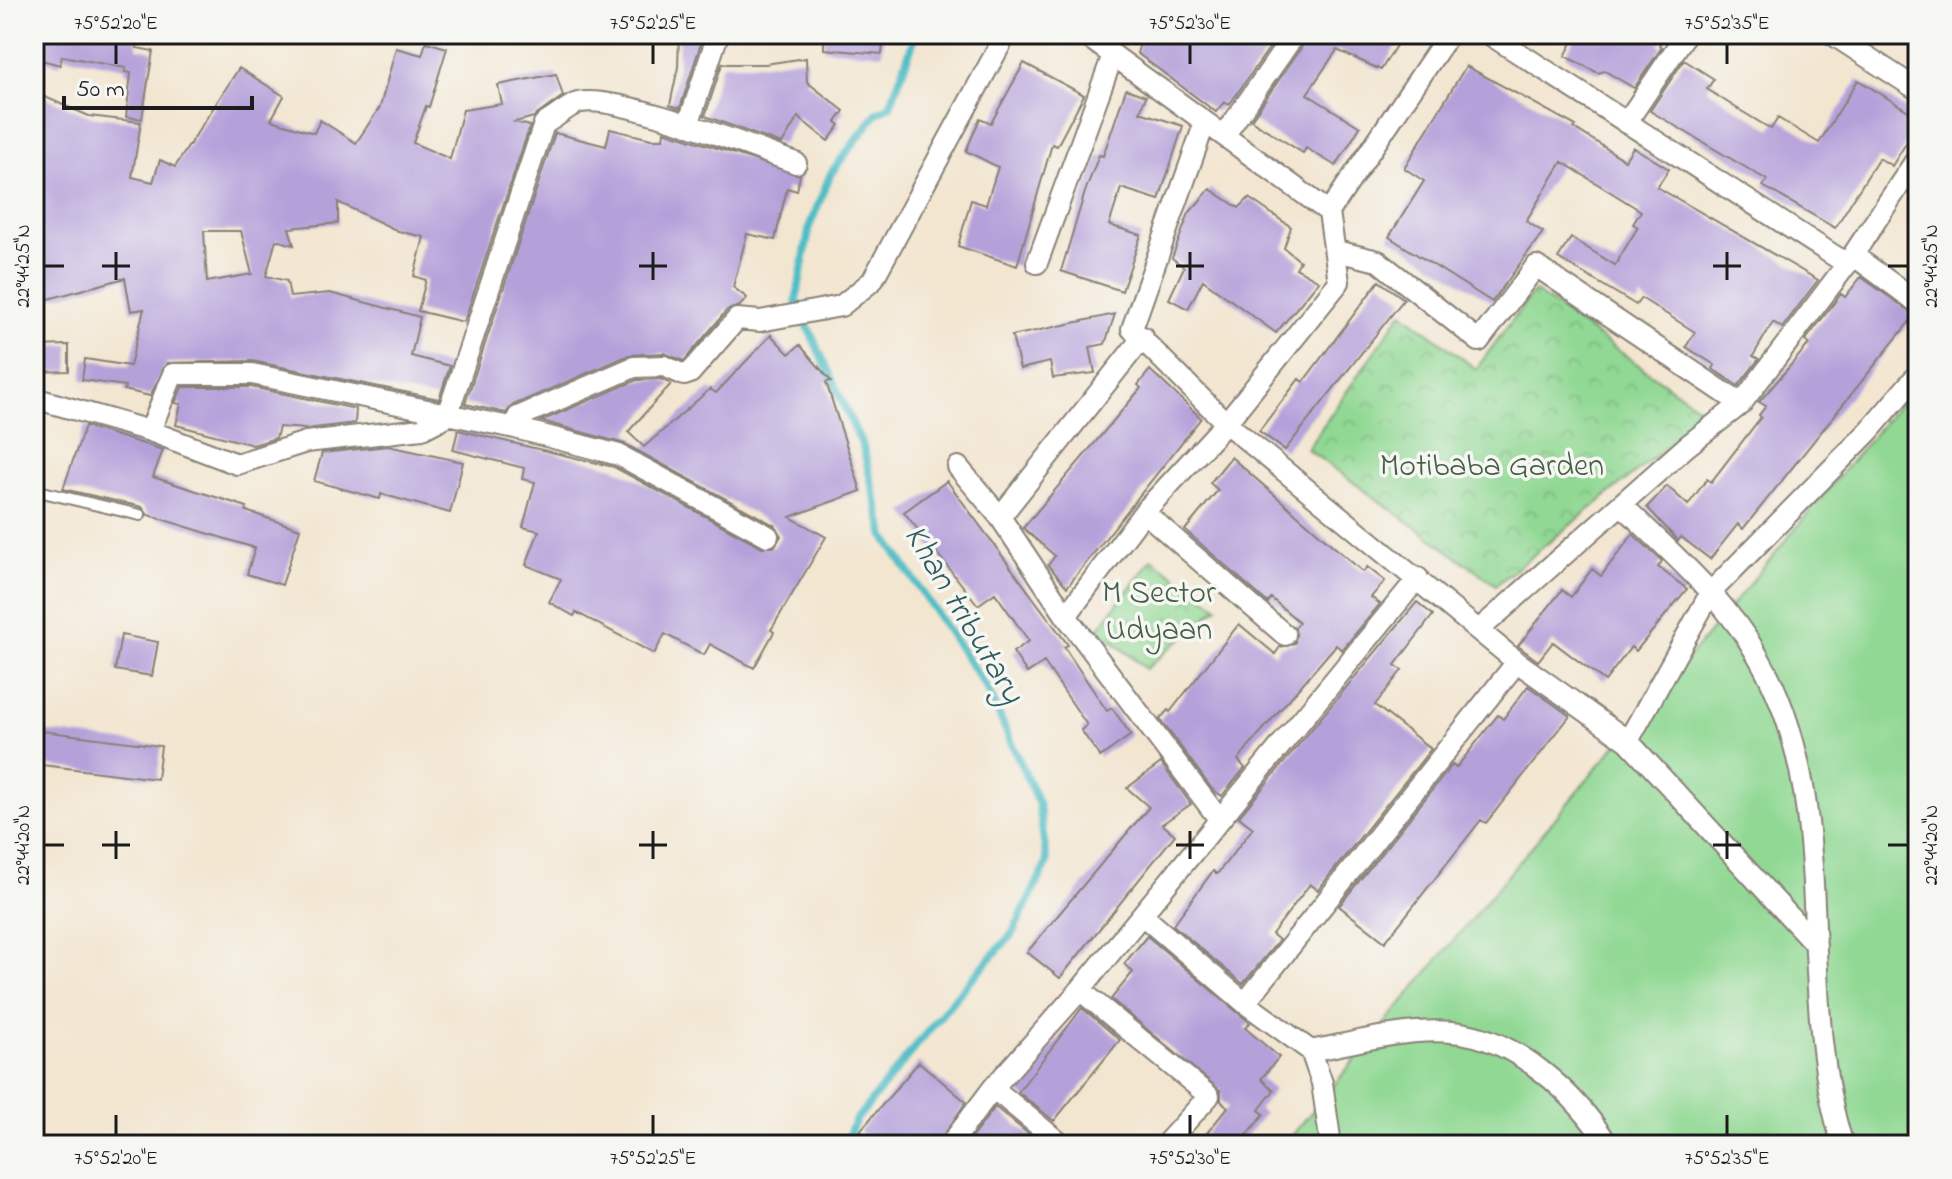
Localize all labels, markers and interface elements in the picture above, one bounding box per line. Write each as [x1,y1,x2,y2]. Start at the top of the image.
text: 75°52'20"E [74,10,158,39]
text: 75°52'25"E [610,10,696,39]
text: 75°52'30"E [1149,10,1231,39]
text: 75°52'35"E [1684,10,1770,39]
scale bar [64,60,252,110]
text: 50 m [76,73,125,108]
text: 22°44'25"N [10,224,39,308]
text: 22°44'25"N [1918,224,1947,308]
park label: Motibaba Garden [1380,444,1604,491]
water label: Khan tributary [889,516,1036,715]
park label: M Sector Udyaan [1102,571,1216,655]
text: 22°44'20"N [10,805,39,885]
text: 22°44'20"N [1918,805,1947,885]
text: 75°52'20"E [74,1145,158,1174]
text: 75°52'25"E [610,1145,696,1174]
text: 75°52'30"E [1149,1145,1231,1174]
text: 75°52'35"E [1684,1145,1770,1174]

